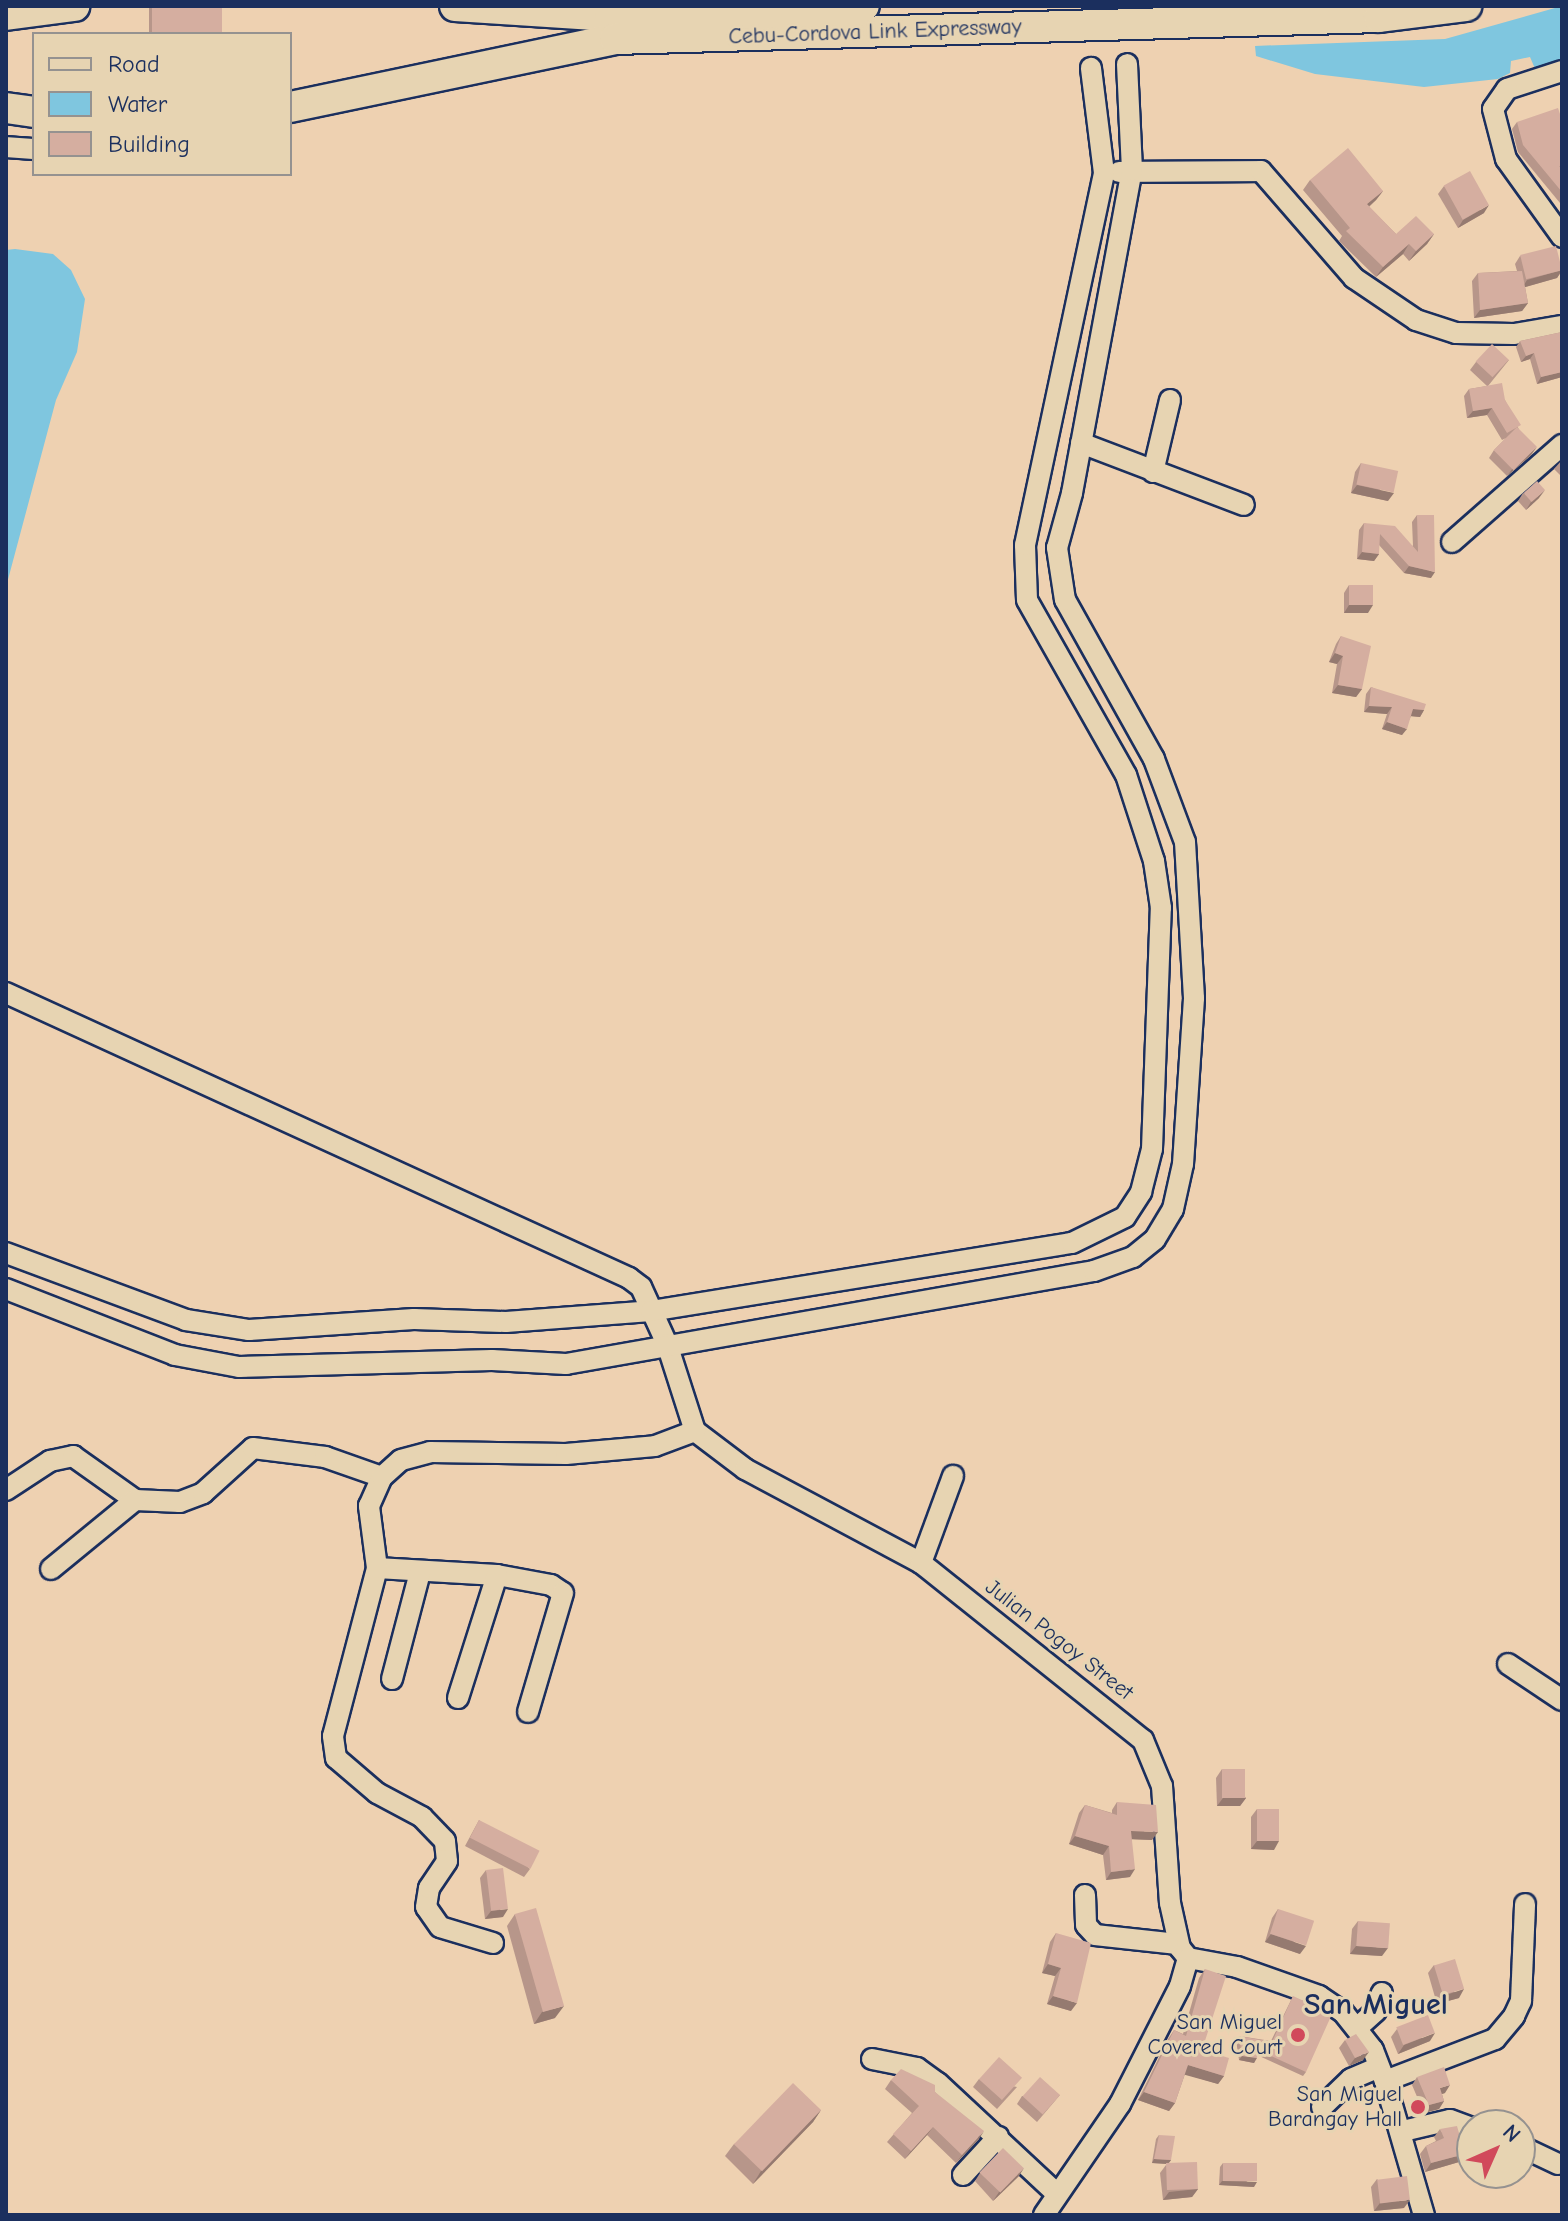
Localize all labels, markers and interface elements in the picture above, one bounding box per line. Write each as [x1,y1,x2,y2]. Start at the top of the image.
street label: Cebu-Cordova Link Expressway [728,14,1022,50]
legend [32,32,292,176]
text: Road [108,50,160,78]
text: Water [108,90,167,118]
text: Building [108,130,190,158]
street label: Julian Pogoy Street [980,1574,1138,1706]
district label: San Miguel [1304,1987,1448,2023]
place label: San Miguel Covered Court [1148,2009,1282,2060]
marker: San Miguel Covered Court [1289,2026,1307,2044]
place label: San Miguel Barangay Hall [1268,2081,1402,2132]
marker: San Miguel Barangay Hall [1409,2098,1427,2116]
north arrow [1456,2109,1536,2189]
text: N [1497,2119,1526,2148]

